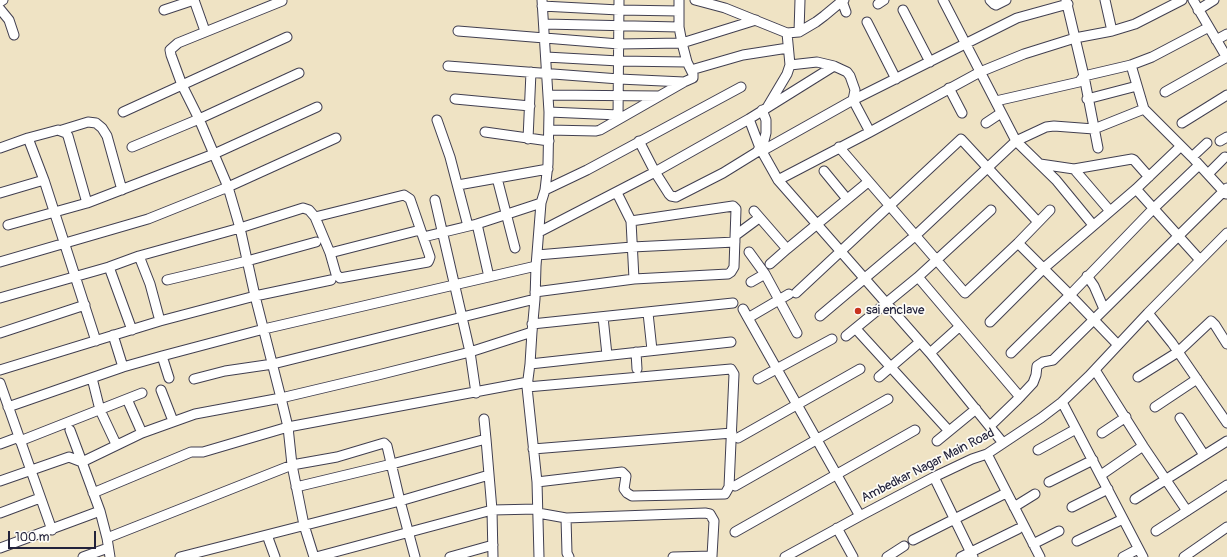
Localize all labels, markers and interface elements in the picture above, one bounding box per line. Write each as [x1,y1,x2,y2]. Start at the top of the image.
place label: sai enclave [866,303,924,319]
marker: sai enclave [853,306,863,316]
street label: Ambedkar Nagar Main Road [859,426,997,506]
scale bar [10,523,98,549]
text: 100 m [15,530,49,545]

